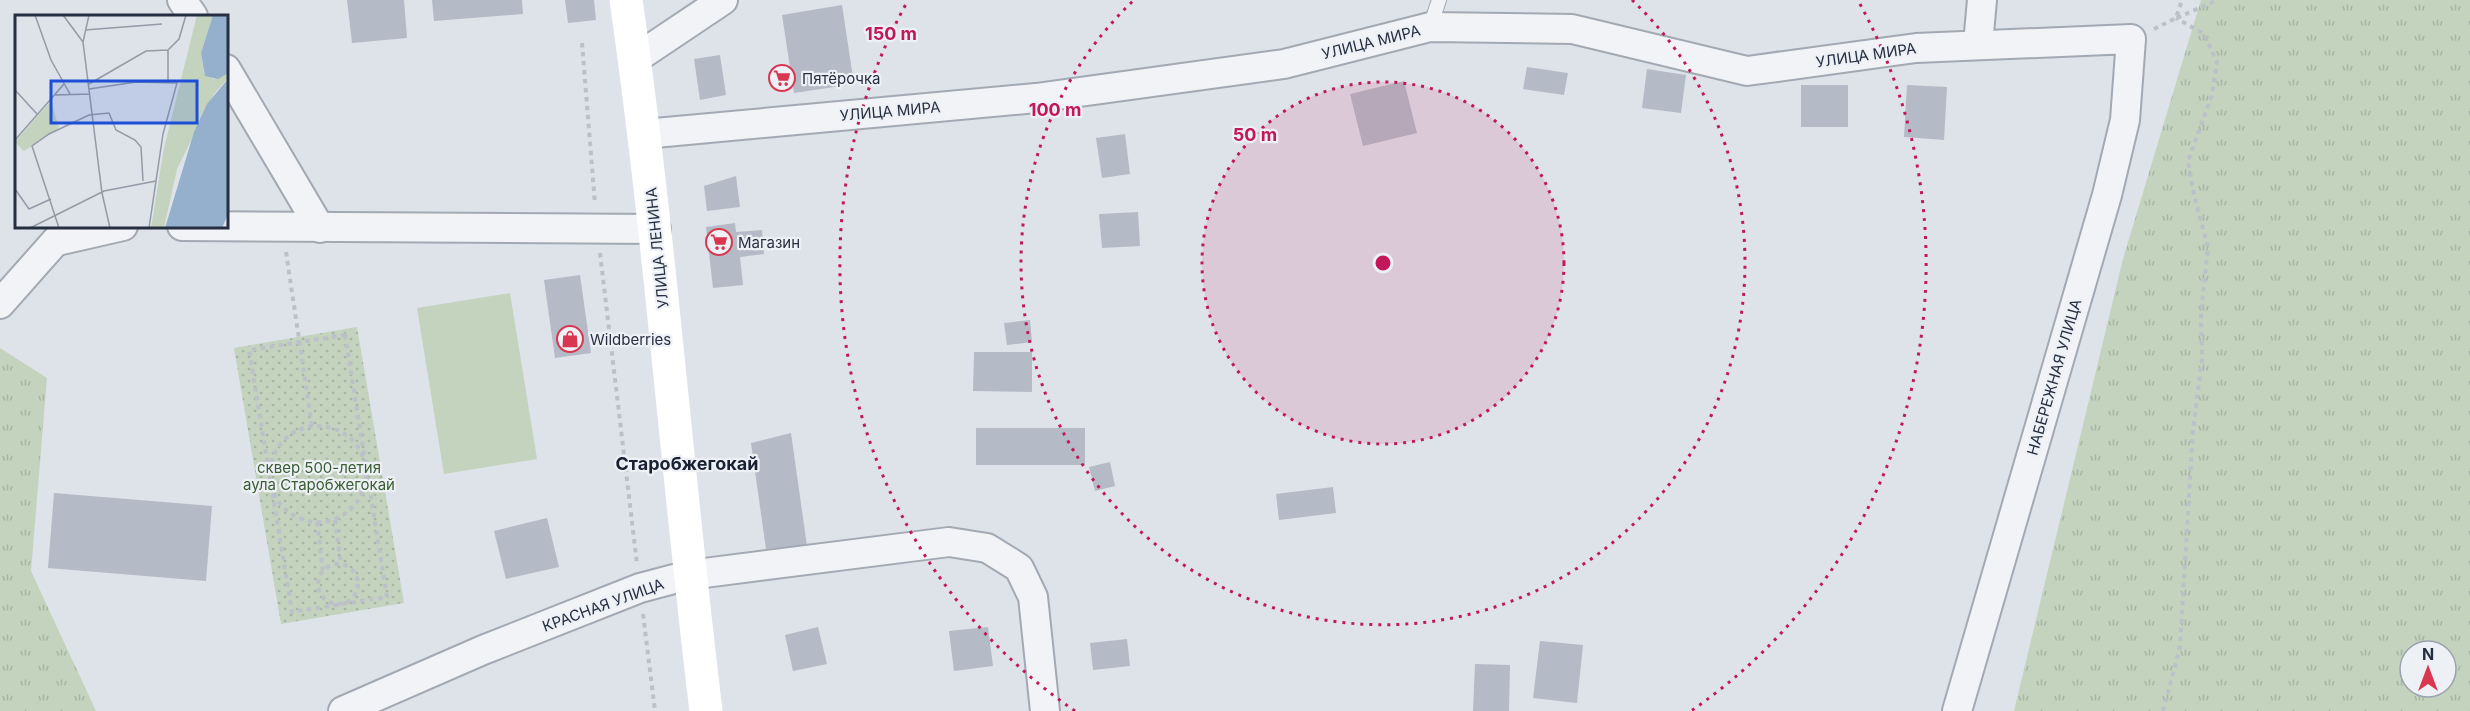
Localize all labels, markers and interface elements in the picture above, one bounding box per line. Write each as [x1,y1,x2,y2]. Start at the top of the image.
inset map [15,15,228,228]
street label: УЛИЦА МИРА [1320,21,1422,63]
text: 150 m [865,23,917,44]
street label: УЛИЦА МИРА [1815,39,1917,71]
supermarket icon: Пятёрочка [767,63,797,93]
place label: Пятёрочка [802,69,881,88]
street label: УЛИЦА МИРА [839,97,941,125]
text: 100 m [1029,99,1081,120]
text: 50 m [1233,124,1277,145]
street label: УЛИЦА ЛЕНИНА [641,187,673,309]
supermarket icon: Магазин [704,227,734,257]
place label: Магазин [738,233,800,252]
centre of rings [1373,253,1393,273]
street label: НАБЕРЕЖНАЯ УЛИЦА [2023,297,2085,457]
shop icon: Wildberries [555,324,585,354]
place label: Wildberries [590,330,671,349]
district label: Старобжегокай [616,453,758,474]
park label: сквер 500-летия аула Старобжегокай [243,458,395,494]
street label: КРАСНАЯ УЛИЦА [540,574,666,636]
north arrow [2398,639,2458,699]
text: N [2422,644,2434,664]

